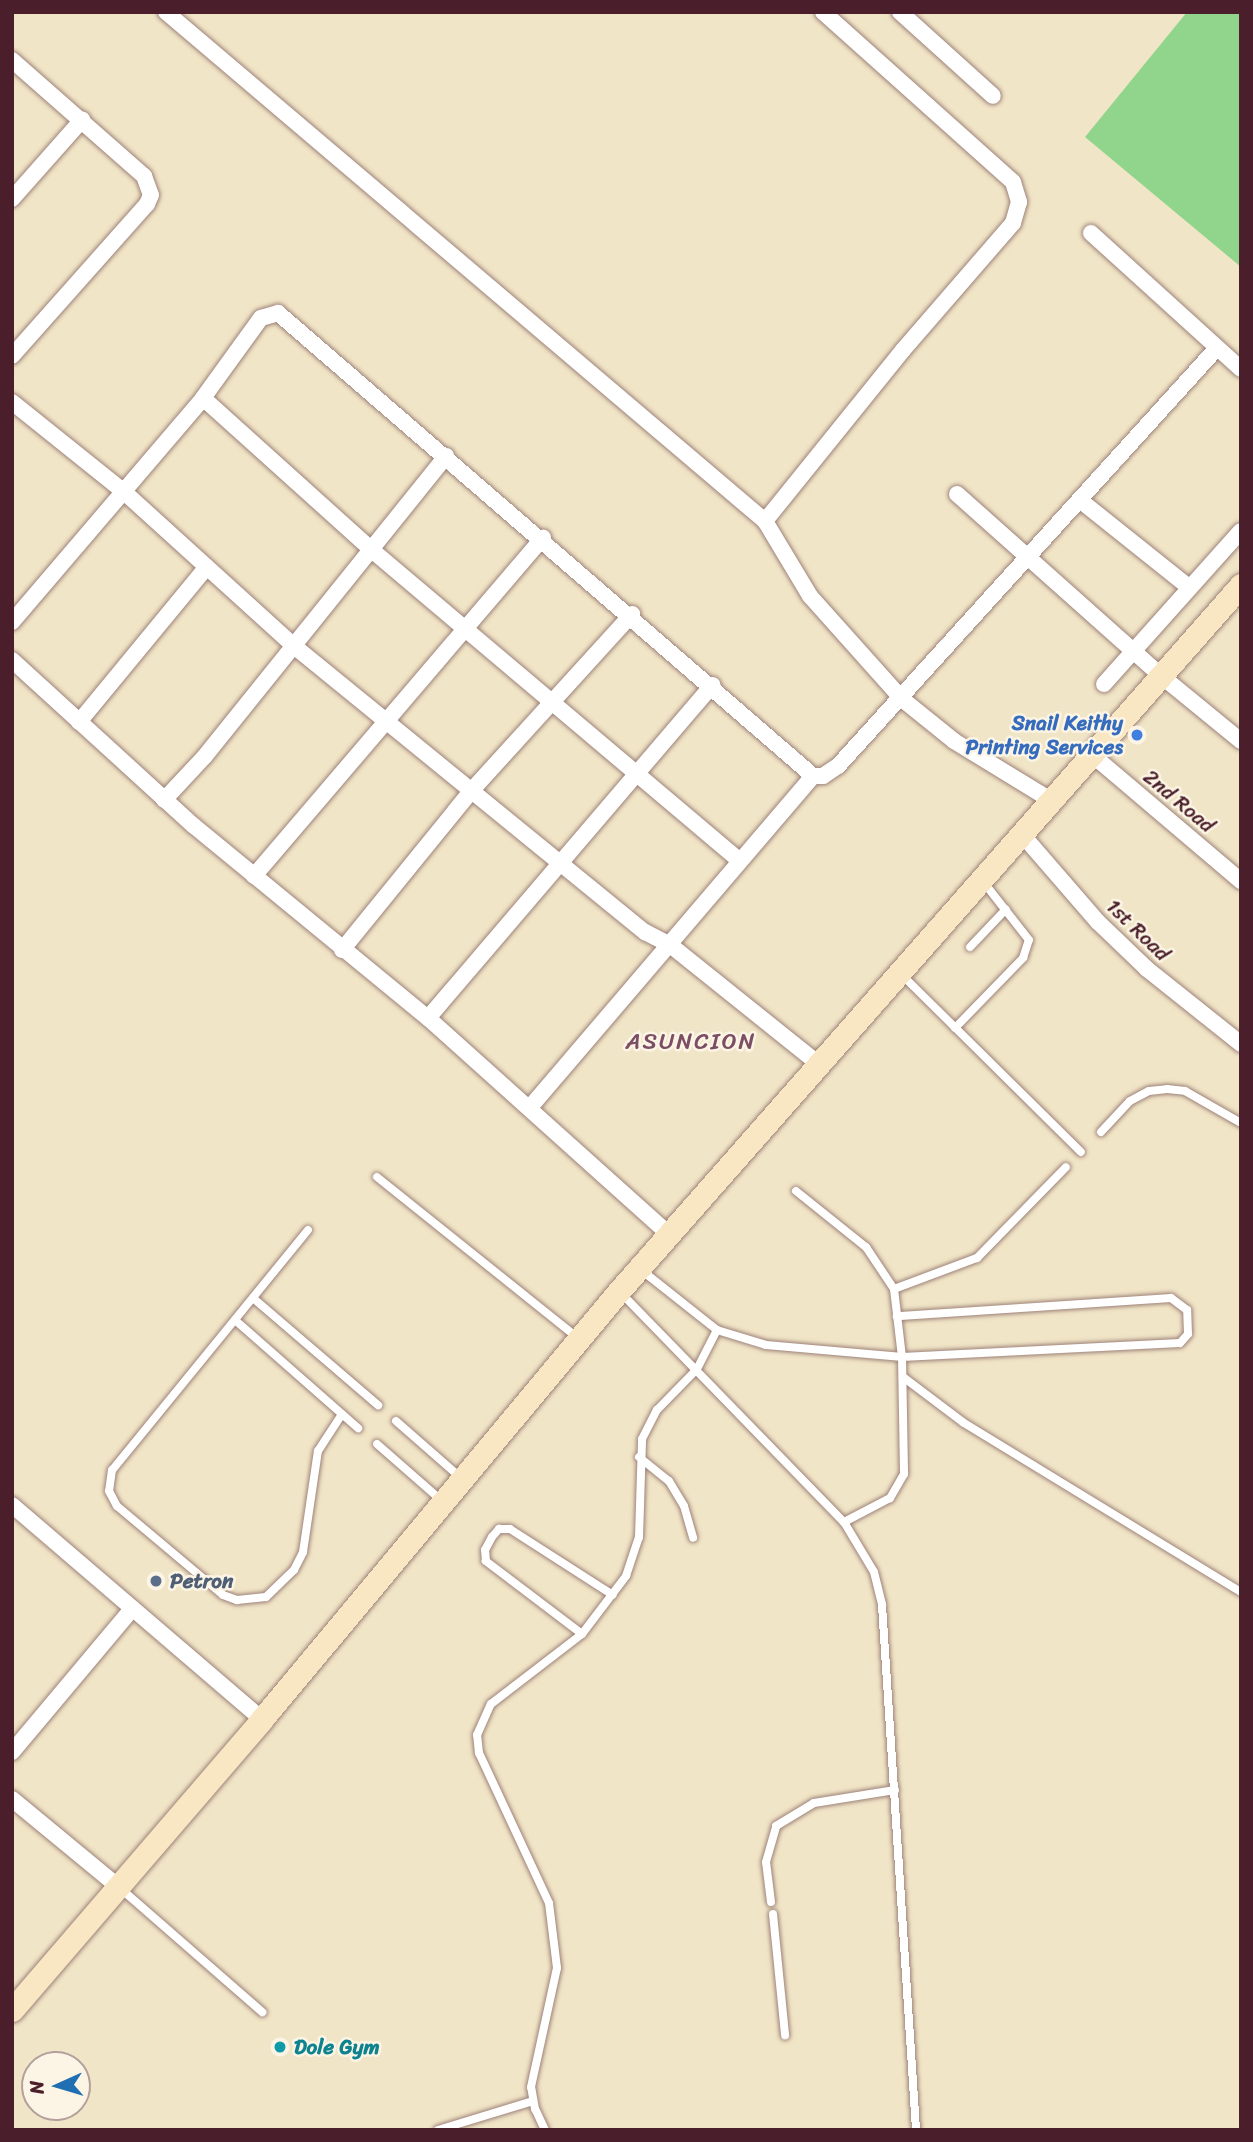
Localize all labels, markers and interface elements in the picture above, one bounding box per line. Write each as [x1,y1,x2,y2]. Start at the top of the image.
place label: Snail Keithy Printing Services [964,710,1123,760]
marker: Snail Keithy Printing Services [1129,727,1145,743]
street label: 2nd Road [1138,764,1220,838]
street label: 1st Road [1101,894,1175,966]
district label: ASUNCION [628,1028,754,1056]
place label: Petron [170,1568,233,1594]
marker: Petron [148,1573,164,1589]
place label: Dole Gym [294,2034,380,2060]
marker: Dole Gym [272,2039,288,2055]
north arrow [21,2051,91,2121]
text: N [20,2080,53,2095]

